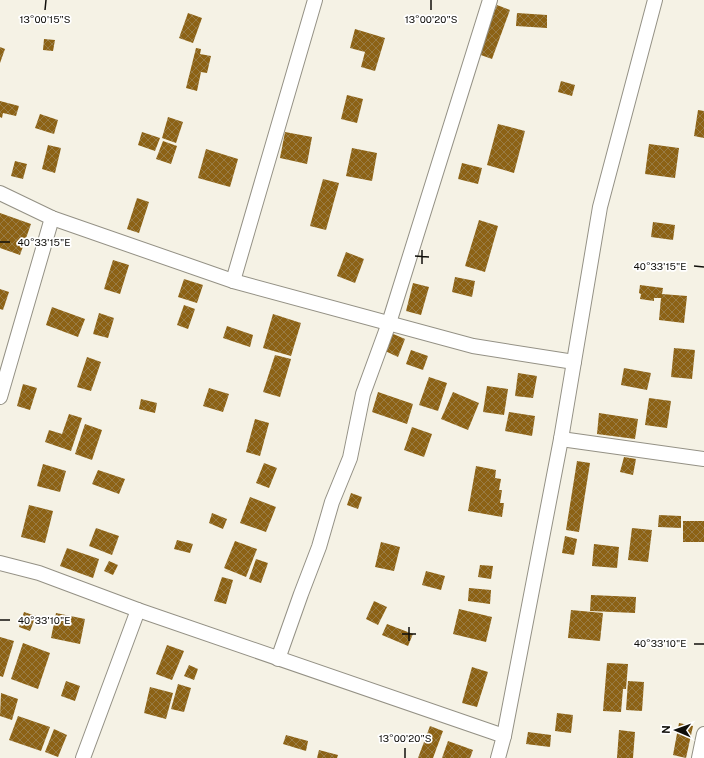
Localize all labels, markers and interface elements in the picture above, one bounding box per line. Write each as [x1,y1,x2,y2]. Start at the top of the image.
text: 13°00'15"S [19,13,71,25]
text: 13°00'20"S [405,13,458,25]
text: 40°33'15"E [18,236,71,248]
text: 40°33'15"E [634,260,687,272]
text: 40°33'10"E [18,614,70,626]
text: 40°33'10"E [634,637,686,649]
north arrow [656,710,696,750]
text: N [660,725,672,734]
text: 13°00'20"S [379,732,432,744]

